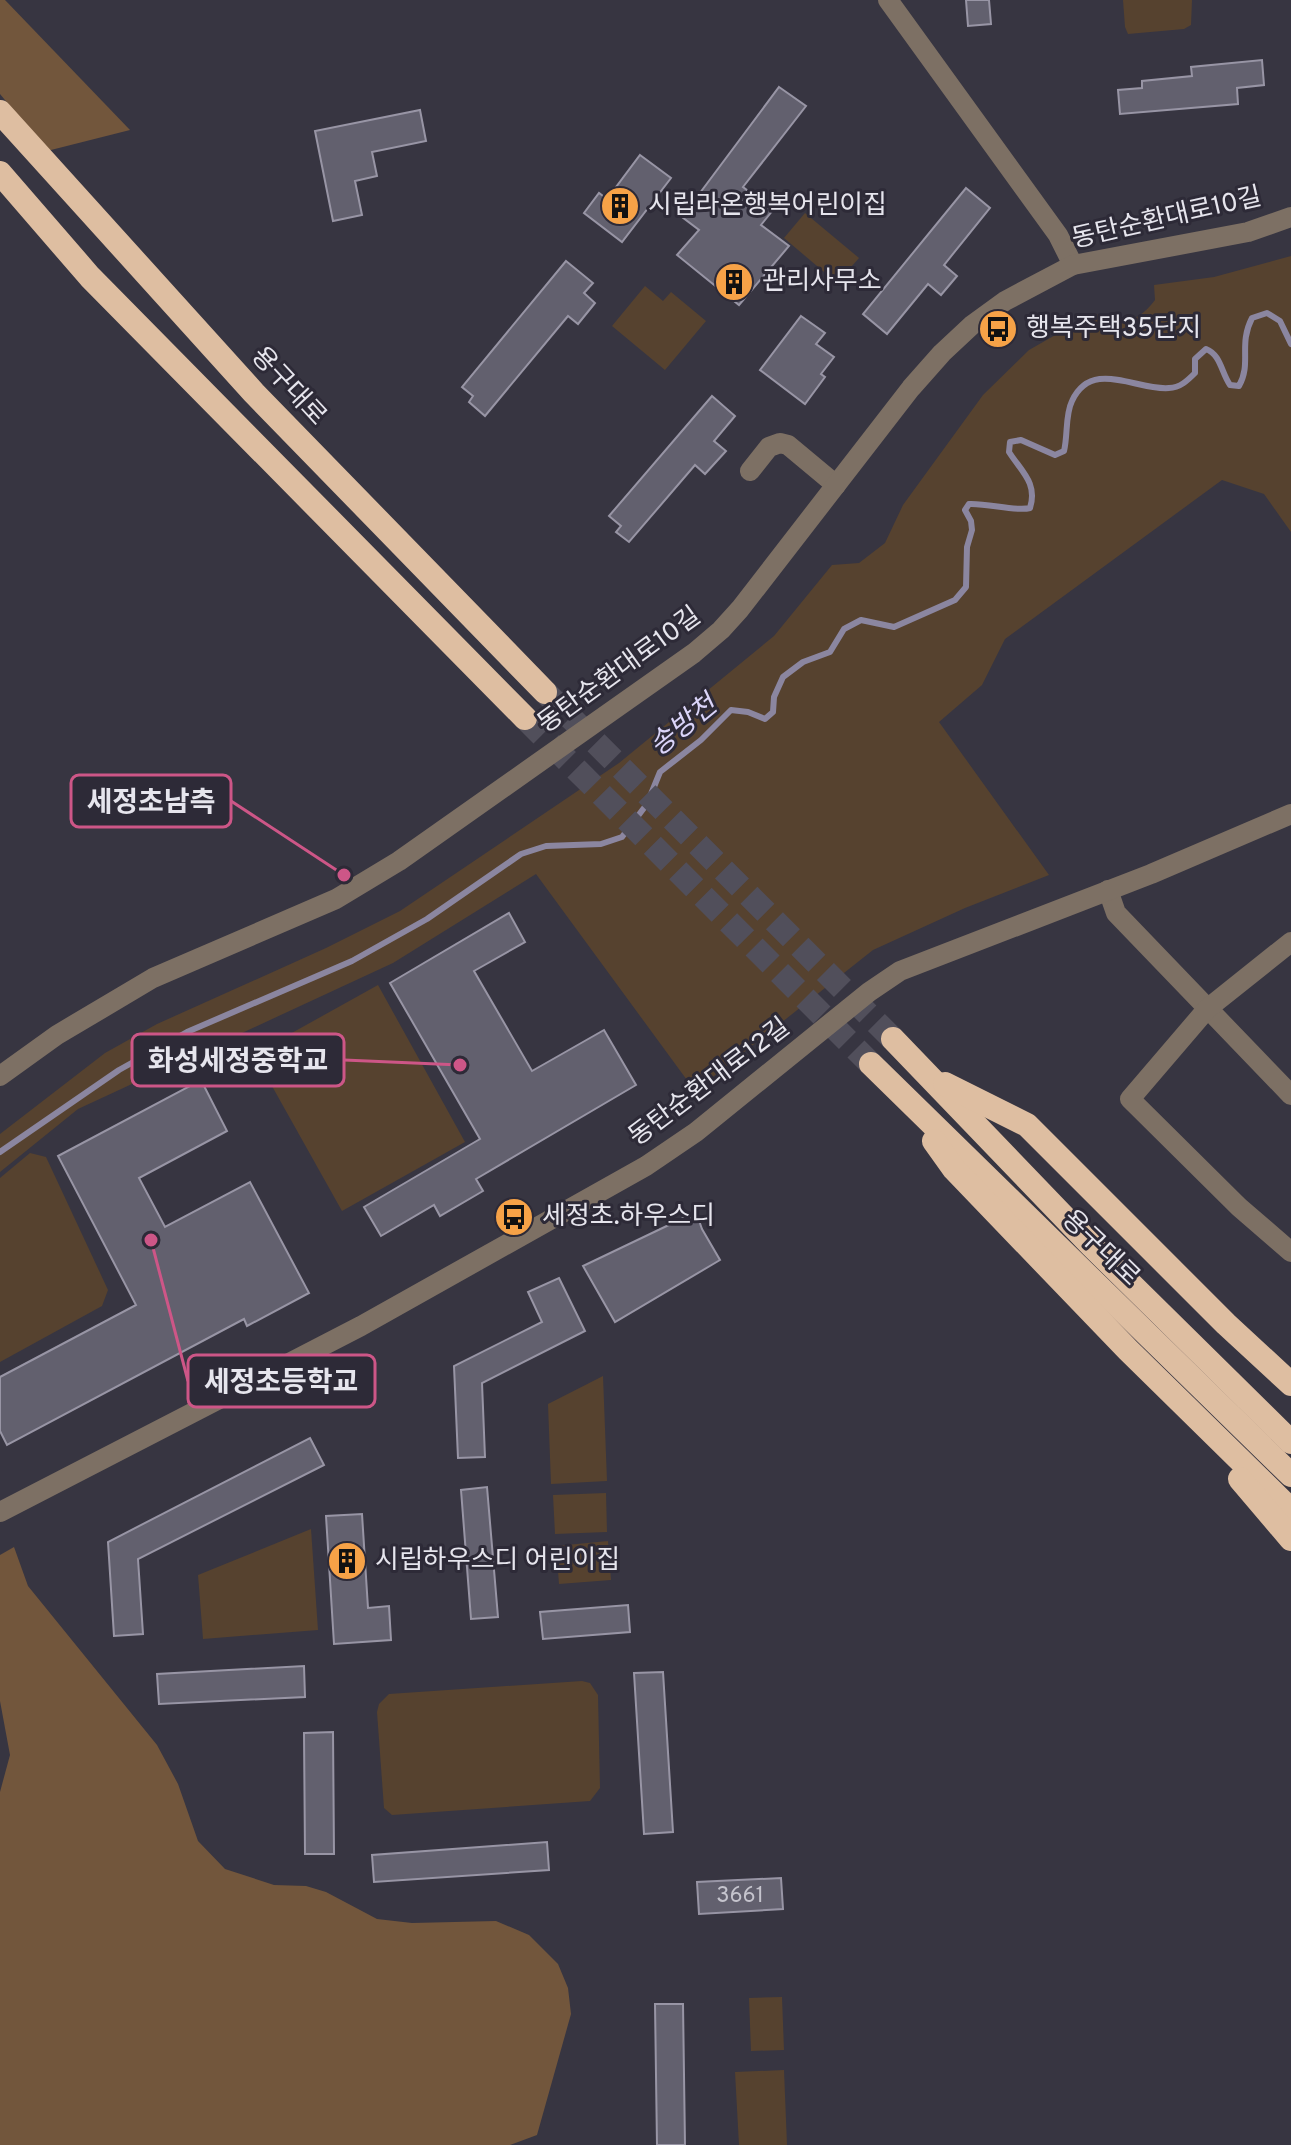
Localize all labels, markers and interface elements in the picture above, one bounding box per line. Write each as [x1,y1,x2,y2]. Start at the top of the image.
street label: 동탄순환대로10길 [1069,181,1265,257]
building icon: 시립라온행복어린이집 [599,185,641,227]
place label: 시립라온행복어린이집 [648,190,887,223]
building icon: 관리사무소 [713,261,755,303]
place label: 관리사무소 [762,266,882,299]
bus stop icon: 행복주택35단지 [977,308,1019,350]
place label: 행복주택35단지 [1026,313,1201,346]
street label: 용구대로 [243,341,333,433]
street label: 동탄순환대로10길 [532,601,708,741]
water label: 송방천 [643,687,728,765]
callout: 세정초남측 [71,775,231,827]
text: 세정초남측 [87,786,215,822]
street label: 동탄순환대로12길 [623,1012,797,1154]
callout: 화성세정중학교 [132,1034,344,1086]
text: 화성세정중학교 [148,1045,328,1081]
bus stop icon: 세정초.하우스디 [493,1196,535,1238]
place label: 세정초.하우스디 [542,1201,715,1234]
street label: 용구대로 [1054,1204,1146,1294]
callout: 세정초등학교 [188,1355,375,1407]
text: 세정초등학교 [204,1366,358,1402]
building icon: 시립하우스디 어린이집 [326,1540,368,1582]
place label: 시립하우스디 어린이집 [375,1545,620,1578]
house number: 3661 [716,1883,764,1910]

